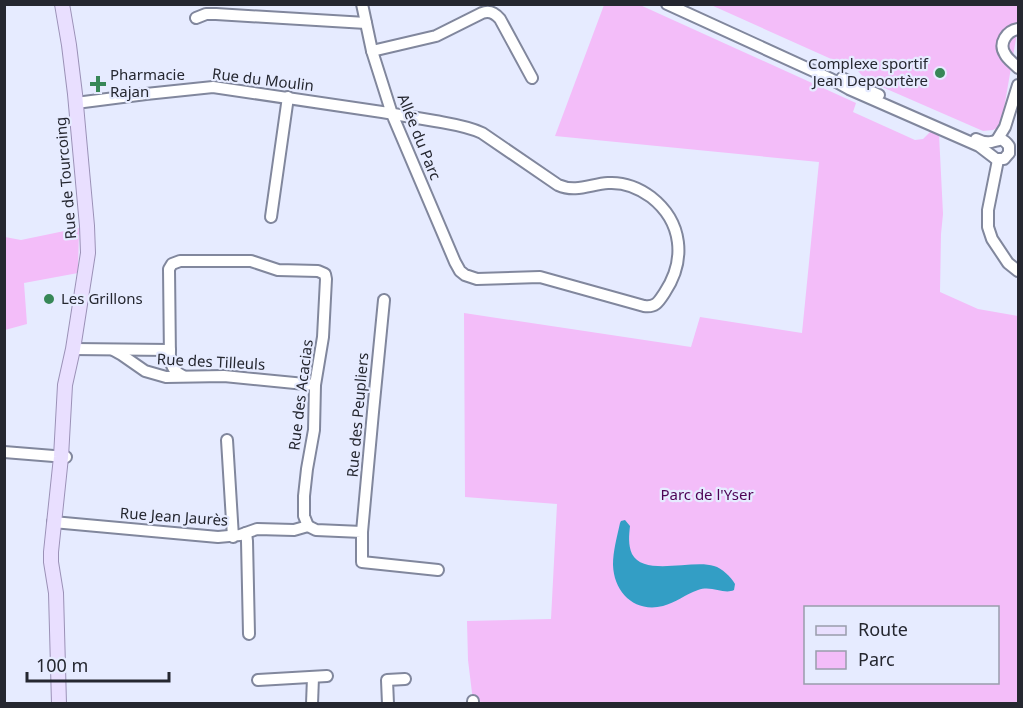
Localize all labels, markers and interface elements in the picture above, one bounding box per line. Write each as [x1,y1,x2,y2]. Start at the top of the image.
place label: Complexe sportif Jean Depoortère [808,53,929,90]
street label: Rue du Moulin [211,63,315,95]
place label: Pharmacie Rajan [110,64,185,101]
marker: Complexe sportif Jean Depoortère [933,66,947,80]
marker: Pharmacie Rajan [91,77,105,91]
street label: Allée du Parc [394,91,446,183]
street label: Rue de Tourcoing [50,116,80,240]
place label: Les Grillons [61,288,143,308]
marker: Les Grillons [42,292,56,306]
street label: Rue des Acacias [283,338,317,451]
street label: Rue des Tilleuls [156,348,266,374]
street label: Rue des Peupliers [342,352,372,478]
park label: Parc de l'Yser [660,484,754,504]
street label: Rue Jean Jaurès [119,502,229,530]
legend [804,606,999,684]
text: Route [858,617,908,641]
scale bar [27,645,170,683]
text: Parc [858,647,895,671]
text: 100 m [36,653,88,677]

